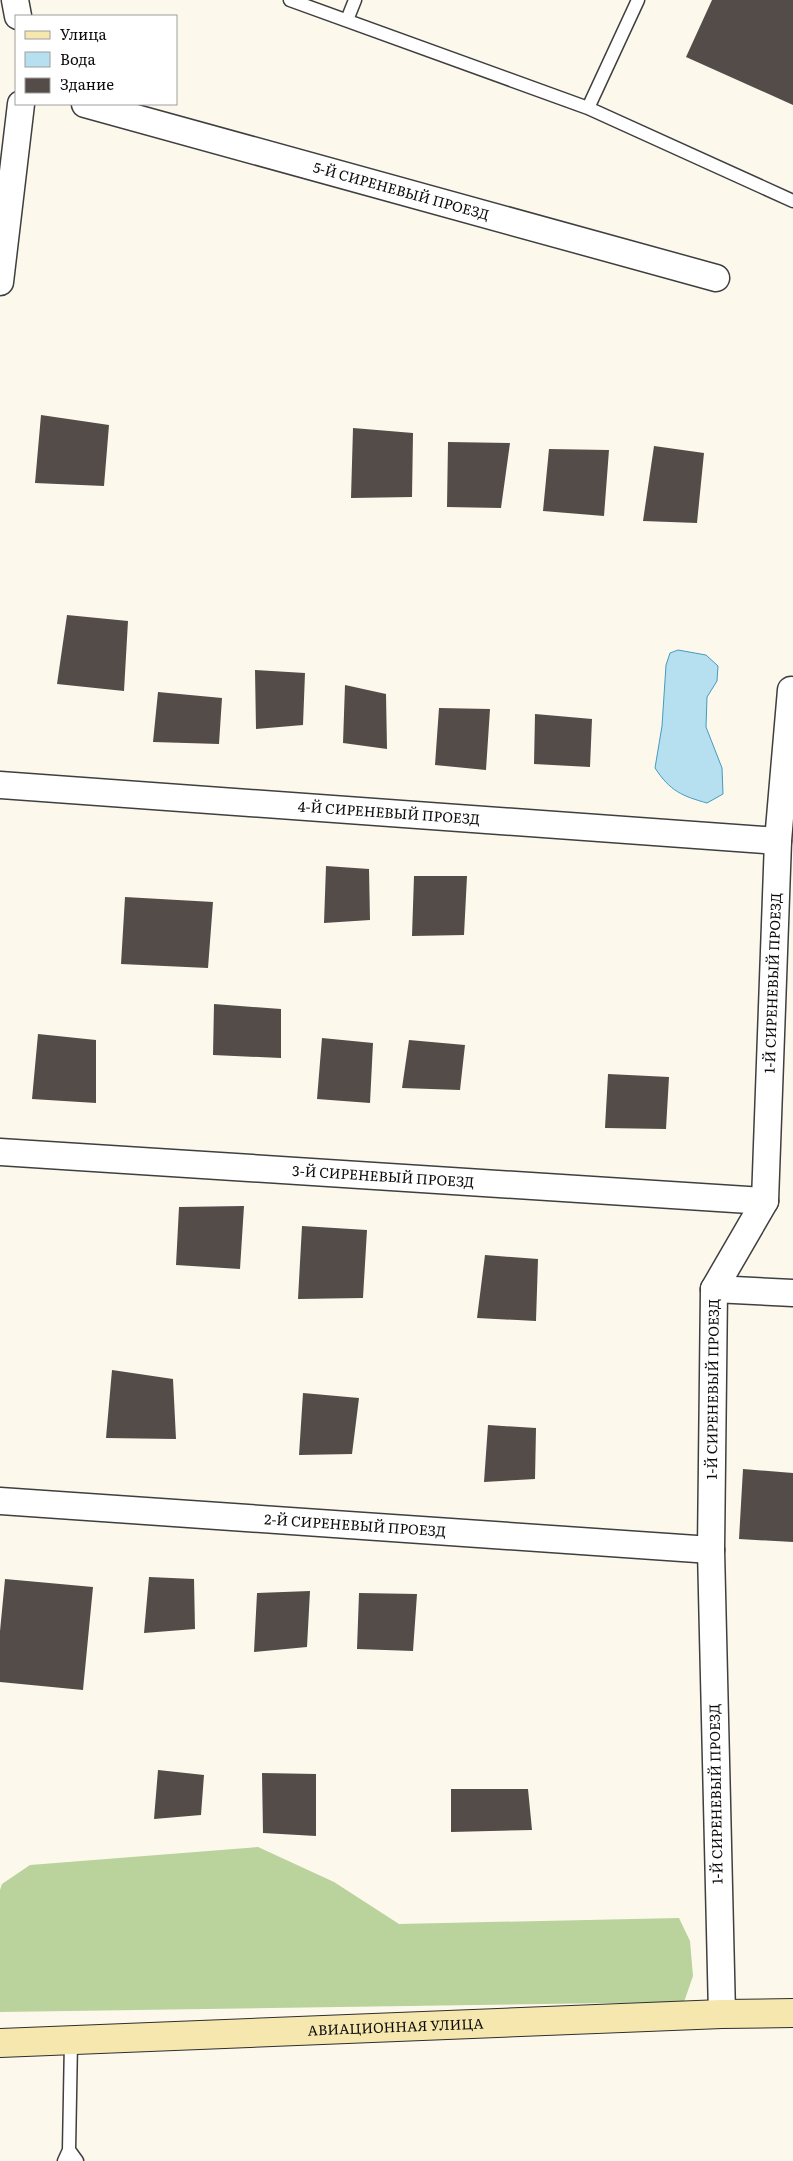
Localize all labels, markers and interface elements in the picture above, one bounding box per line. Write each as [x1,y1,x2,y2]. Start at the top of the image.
legend [15,15,178,105]
text: Улица [60,22,108,45]
text: Вода [60,47,97,70]
text: Здание [60,72,114,95]
street label: 5-Й СИРЕНЕВЫЙ ПРОЕЗД [311,156,492,224]
street label: 4-Й СИРЕНЕВЫЙ ПРОЕЗД [297,795,481,829]
street label: 1-Й СИРЕНЕВЫЙ ПРОЕЗД [759,892,785,1074]
street label: 3-Й СИРЕНЕВЫЙ ПРОЕЗД [292,1160,475,1191]
street label: 1-Й СИРЕНЕВЫЙ ПРОЕЗД [701,1299,723,1480]
street label: 2-Й СИРЕНЕВЫЙ ПРОЕЗД [264,1508,447,1541]
street label: 1-Й СИРЕНЕВЫЙ ПРОЕЗД [703,1704,727,1884]
street label: АВИАЦИОННАЯ УЛИЦА [307,2013,485,2040]

